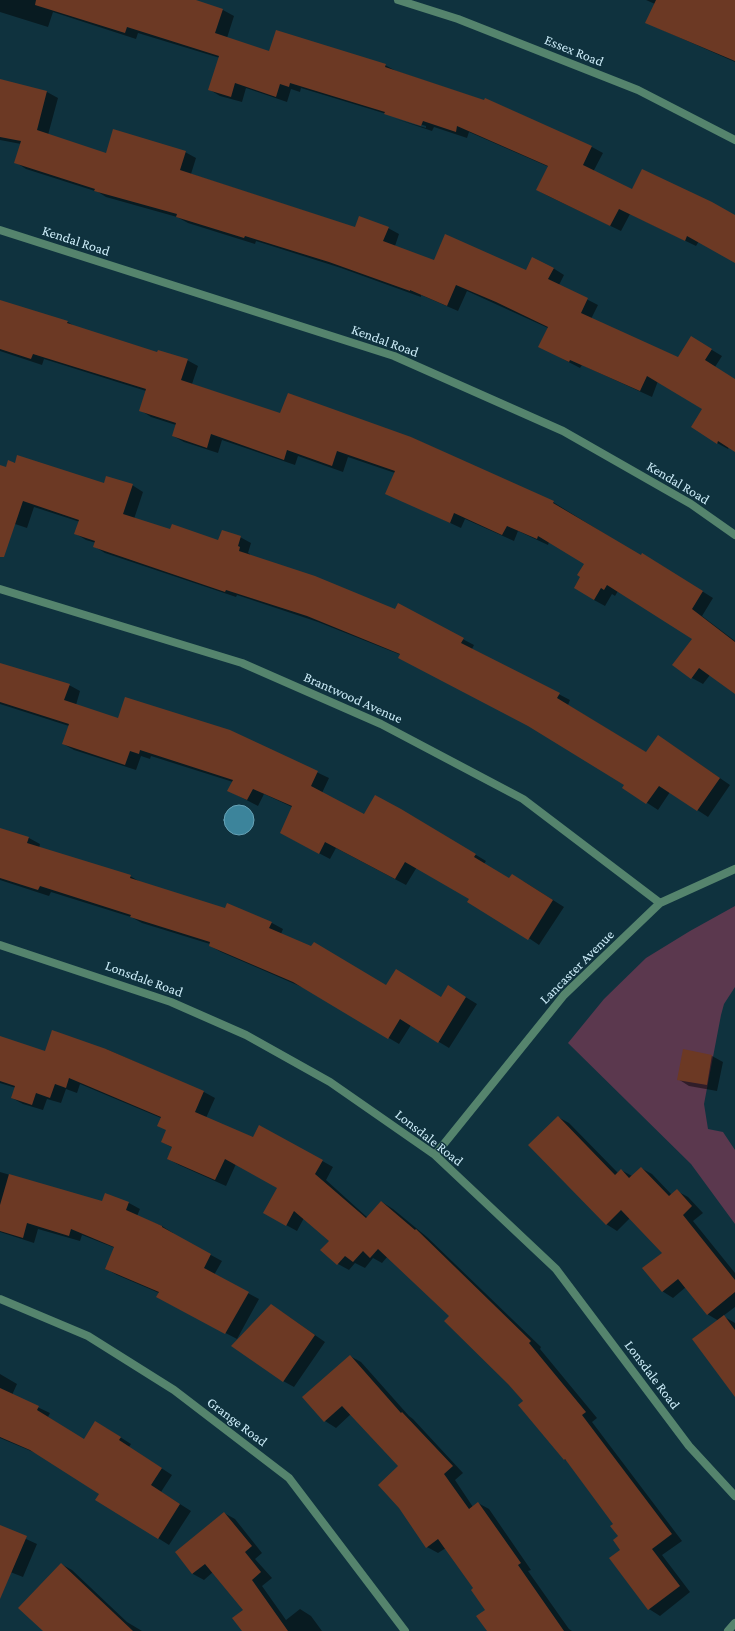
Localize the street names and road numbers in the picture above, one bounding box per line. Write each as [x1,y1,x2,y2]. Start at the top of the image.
street label: Essex Road [542,32,606,70]
street label: Kendal Road [40,222,112,260]
street label: Kendal Road [349,321,421,361]
street label: Kendal Road [644,458,712,508]
street label: Brantwood Avenue [301,669,405,727]
street label: Lancaster Avenue [536,926,618,1008]
street label: Lonsdale Road [103,957,185,1001]
street label: Lonsdale Road [392,1106,466,1170]
street label: Lonsdale Road [621,1337,683,1413]
street label: Grange Road [203,1394,271,1450]

